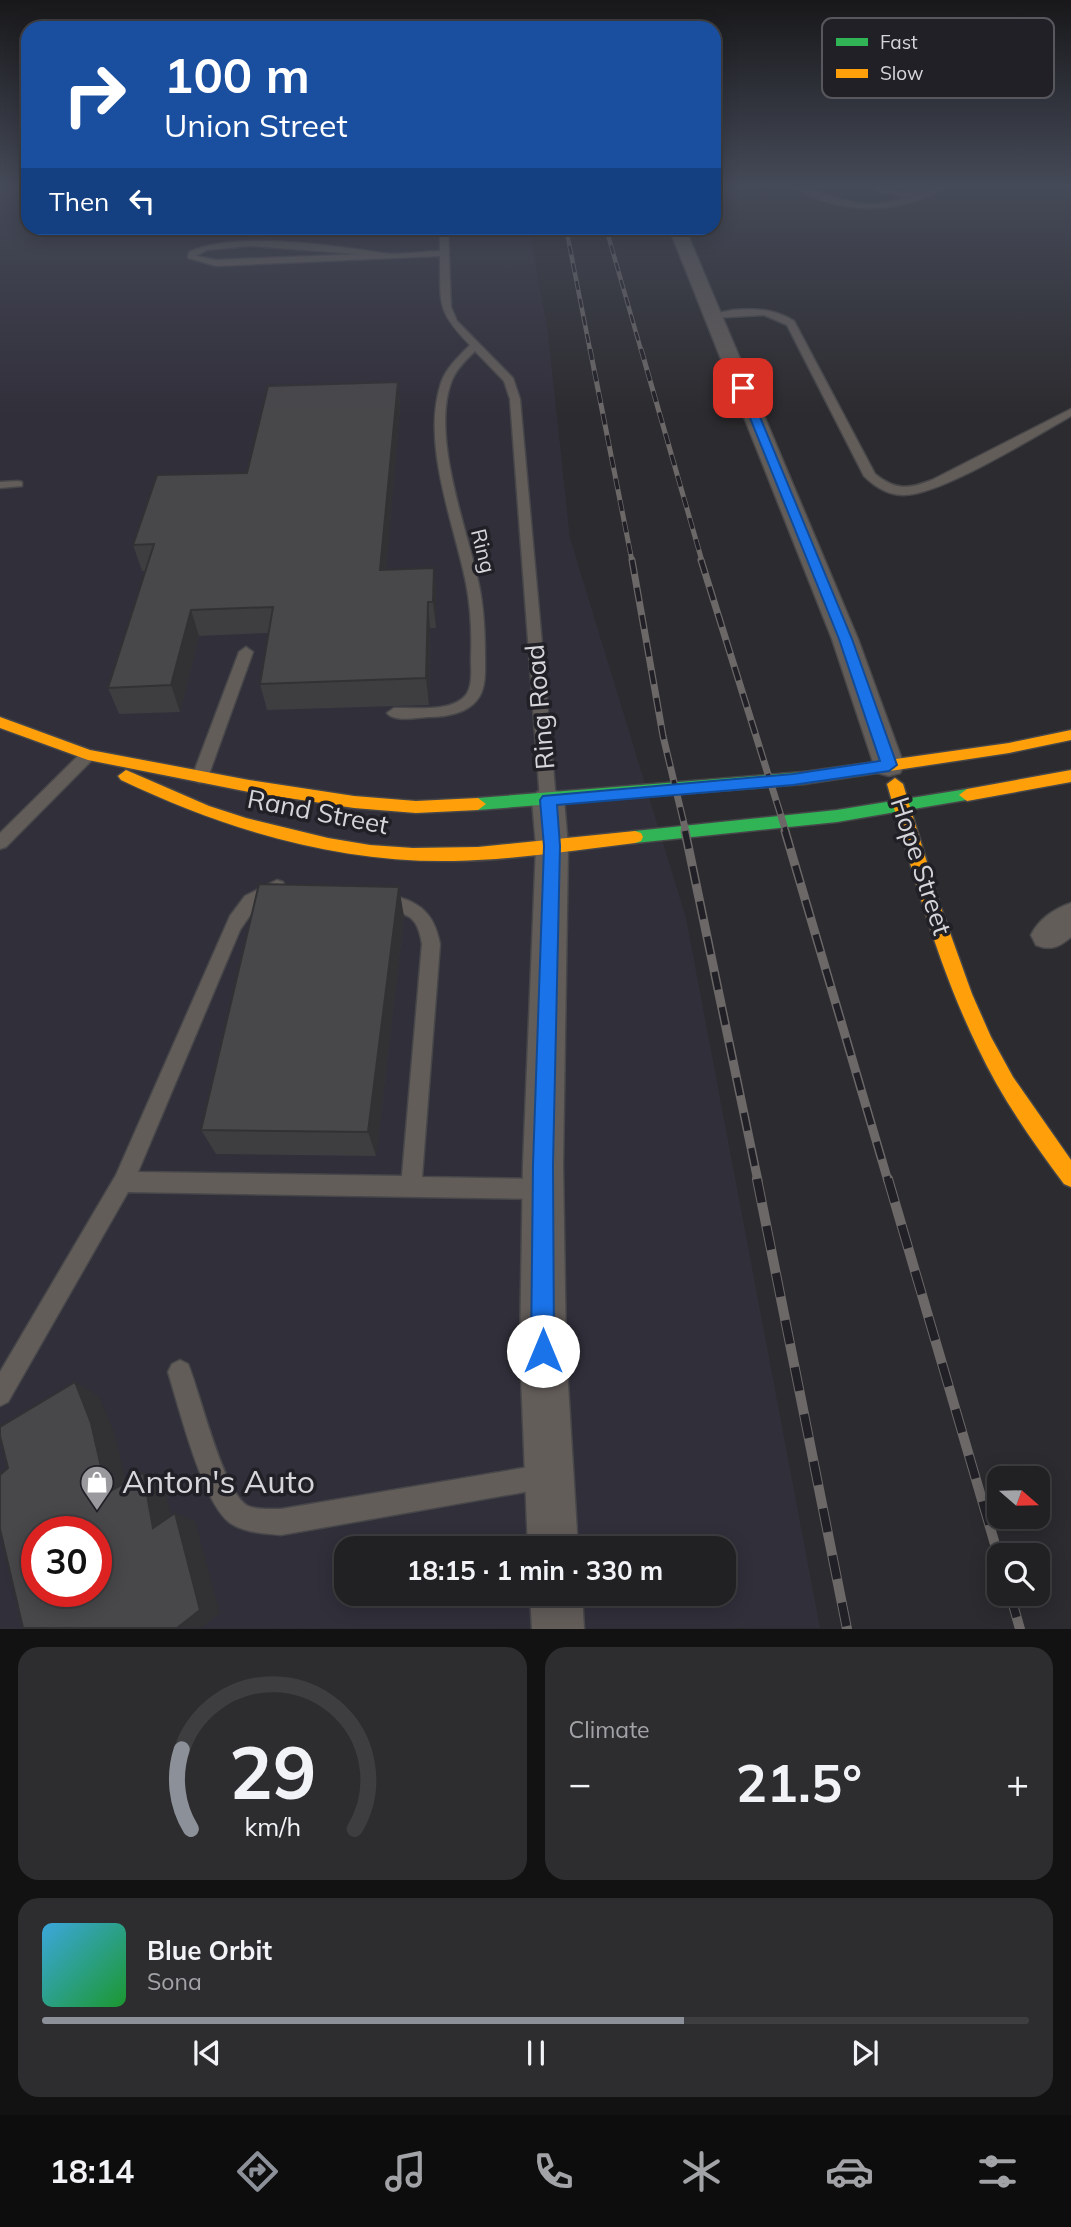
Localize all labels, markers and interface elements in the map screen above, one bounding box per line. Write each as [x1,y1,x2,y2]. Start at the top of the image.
legend [822,18,1054,98]
text: Fast [880,30,918,54]
text: 100 m [164,44,310,105]
icon: right [49,49,140,140]
text: Slow [880,61,924,85]
text: Union Street [164,105,348,145]
icon: left [123,182,161,220]
text: Then [49,185,109,218]
pin [713,358,773,418]
icon: arrive [724,369,762,407]
street label: Ring [466,526,502,575]
street label: Ring Road [518,643,561,771]
street label: Rand Street [245,782,391,841]
street label: Hope Street [884,793,959,939]
position arrow [506,1314,580,1388]
place label: Anton's Auto [122,1461,315,1501]
shop icon: Anton's Auto [78,1463,116,1512]
north arrow [987,1466,1050,1530]
map controls [987,1466,1050,1606]
speed limit sign: 30 [21,1516,112,1607]
button: search [987,1543,1050,1606]
text: 18:15 · 1 min · 330 m [407,1554,663,1587]
text: Climate [569,1715,650,1744]
text: 29 [229,1727,316,1818]
text: 21.5° [736,1750,862,1815]
text: − [569,1759,591,1807]
text: + [1006,1759,1029,1807]
text: km/h [244,1811,301,1842]
text: Blue Orbit [147,1934,272,1967]
text: Sona [147,1967,202,1996]
icon: previous [188,2034,226,2072]
icon: pause [517,2034,555,2072]
icon: next [846,2034,884,2072]
icon: directions [233,2147,282,2196]
icon: music [381,2147,430,2196]
icon: phone [529,2147,578,2196]
icon: climate [677,2147,726,2196]
icon: car [825,2147,874,2196]
icon: filters [973,2147,1022,2196]
text: 18:14 [49,2151,134,2191]

